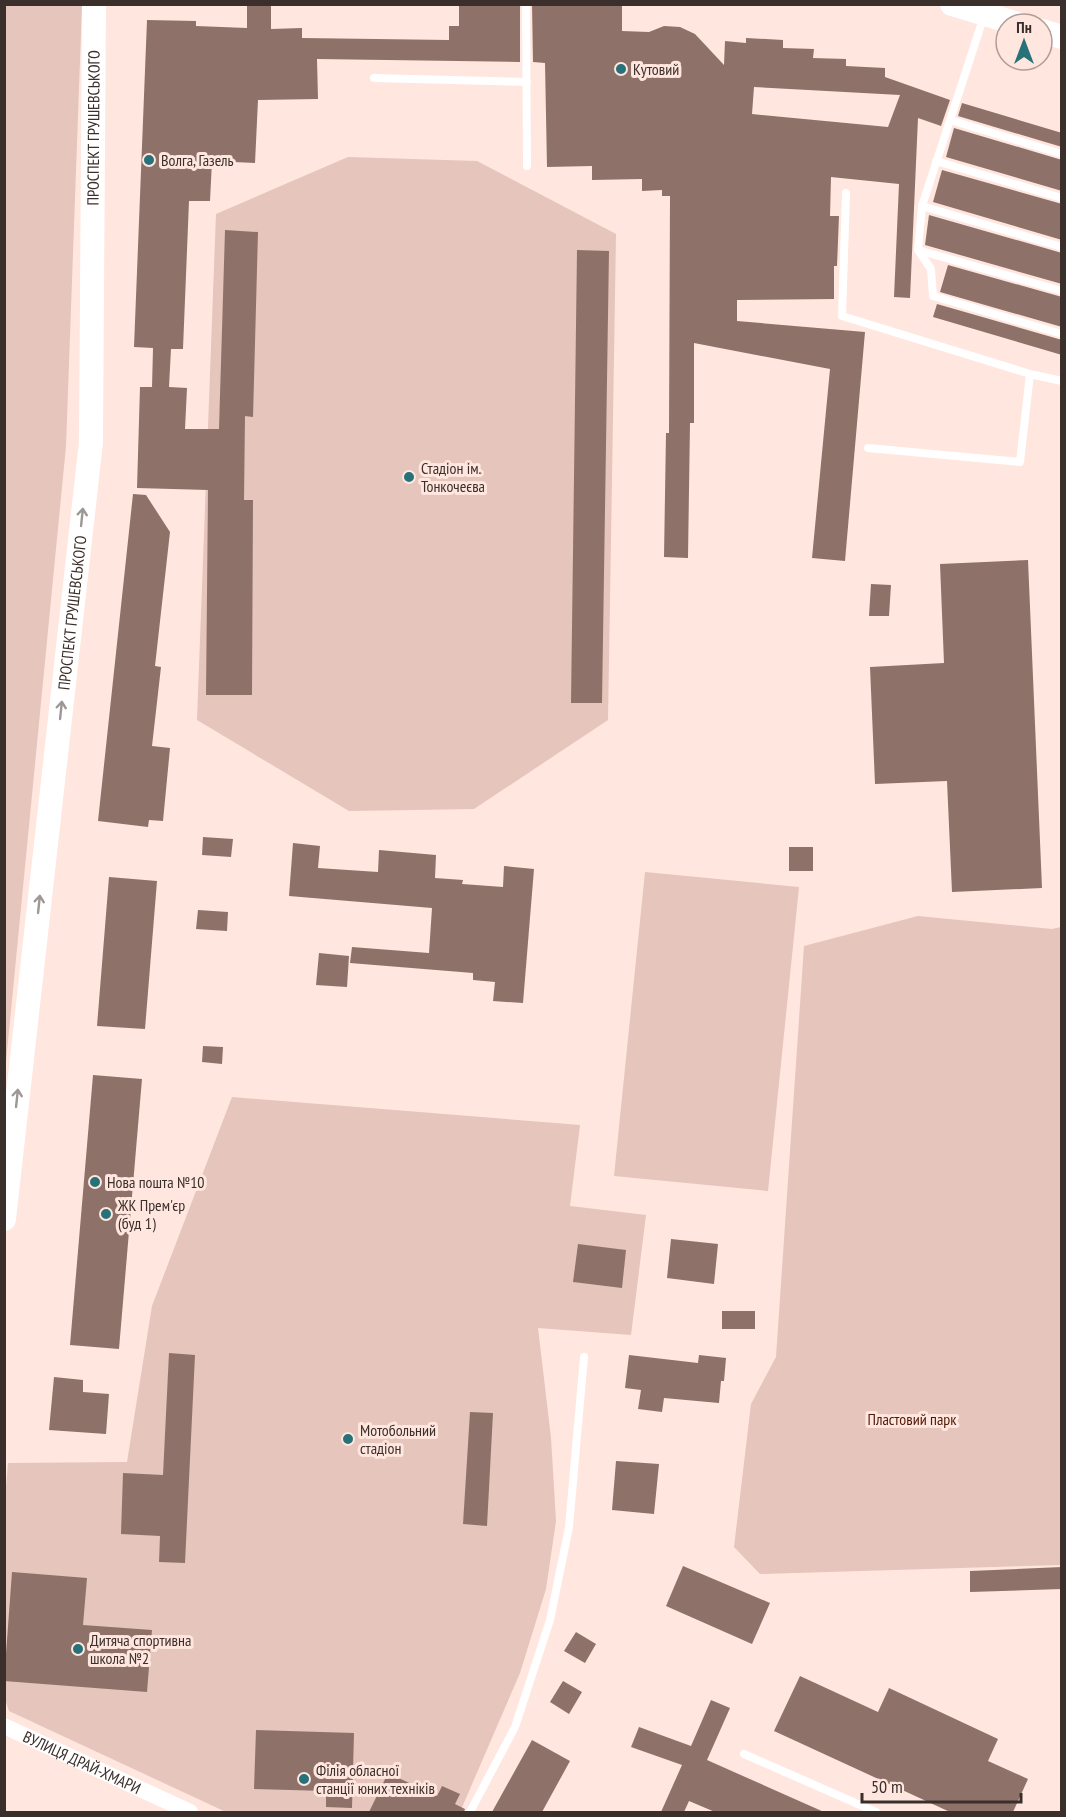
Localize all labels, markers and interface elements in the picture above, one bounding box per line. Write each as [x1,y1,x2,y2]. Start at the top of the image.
north arrow [994,12,1054,72]
text: Пн [1016,17,1032,37]
street label: ПРОСПЕКТ ГРУШЕВСЬКОГО [83,50,104,206]
place label: Кутовий [633,59,679,79]
marker: Кутовий [614,62,628,76]
place label: Волга, Газель [161,150,234,170]
marker: Волга, Газель [142,153,156,167]
place label: Стадіон ім. Тонкочеєва [421,458,485,496]
marker: Стадіон ім. Тонкочеєва [402,470,416,484]
one-way arrow [77,507,88,527]
street label: ПРОСПЕКТ ГРУШЕВСЬКОГО [53,534,90,691]
one-way arrow [56,701,67,721]
one-way arrow [34,895,45,915]
one-way arrow [12,1089,23,1108]
place label: Нова пошта №10 [107,1172,205,1192]
marker: Нова пошта №10 [88,1175,102,1189]
place label: ЖК Прем'єр (буд 1) [117,1195,185,1233]
marker: ЖК Прем'єр (буд 1) [99,1207,113,1221]
park label: Пластовий парк [867,1409,957,1429]
place label: Мотобольний стадіон [360,1420,436,1458]
marker: Мотобольний стадіон [341,1432,355,1446]
place label: Дитяча спортивна школа №2 [90,1630,191,1668]
marker: Дитяча спортивна школа №2 [71,1642,85,1656]
street label: ВУЛИЦЯ ДРАЙ-ХМАРИ [20,1726,144,1798]
place label: Філія обласної станції юних техніків [316,1760,435,1798]
scale bar [862,1766,1021,1804]
marker: Філія обласної станції юних техніків [297,1772,311,1786]
text: 50 m [871,1775,903,1798]

